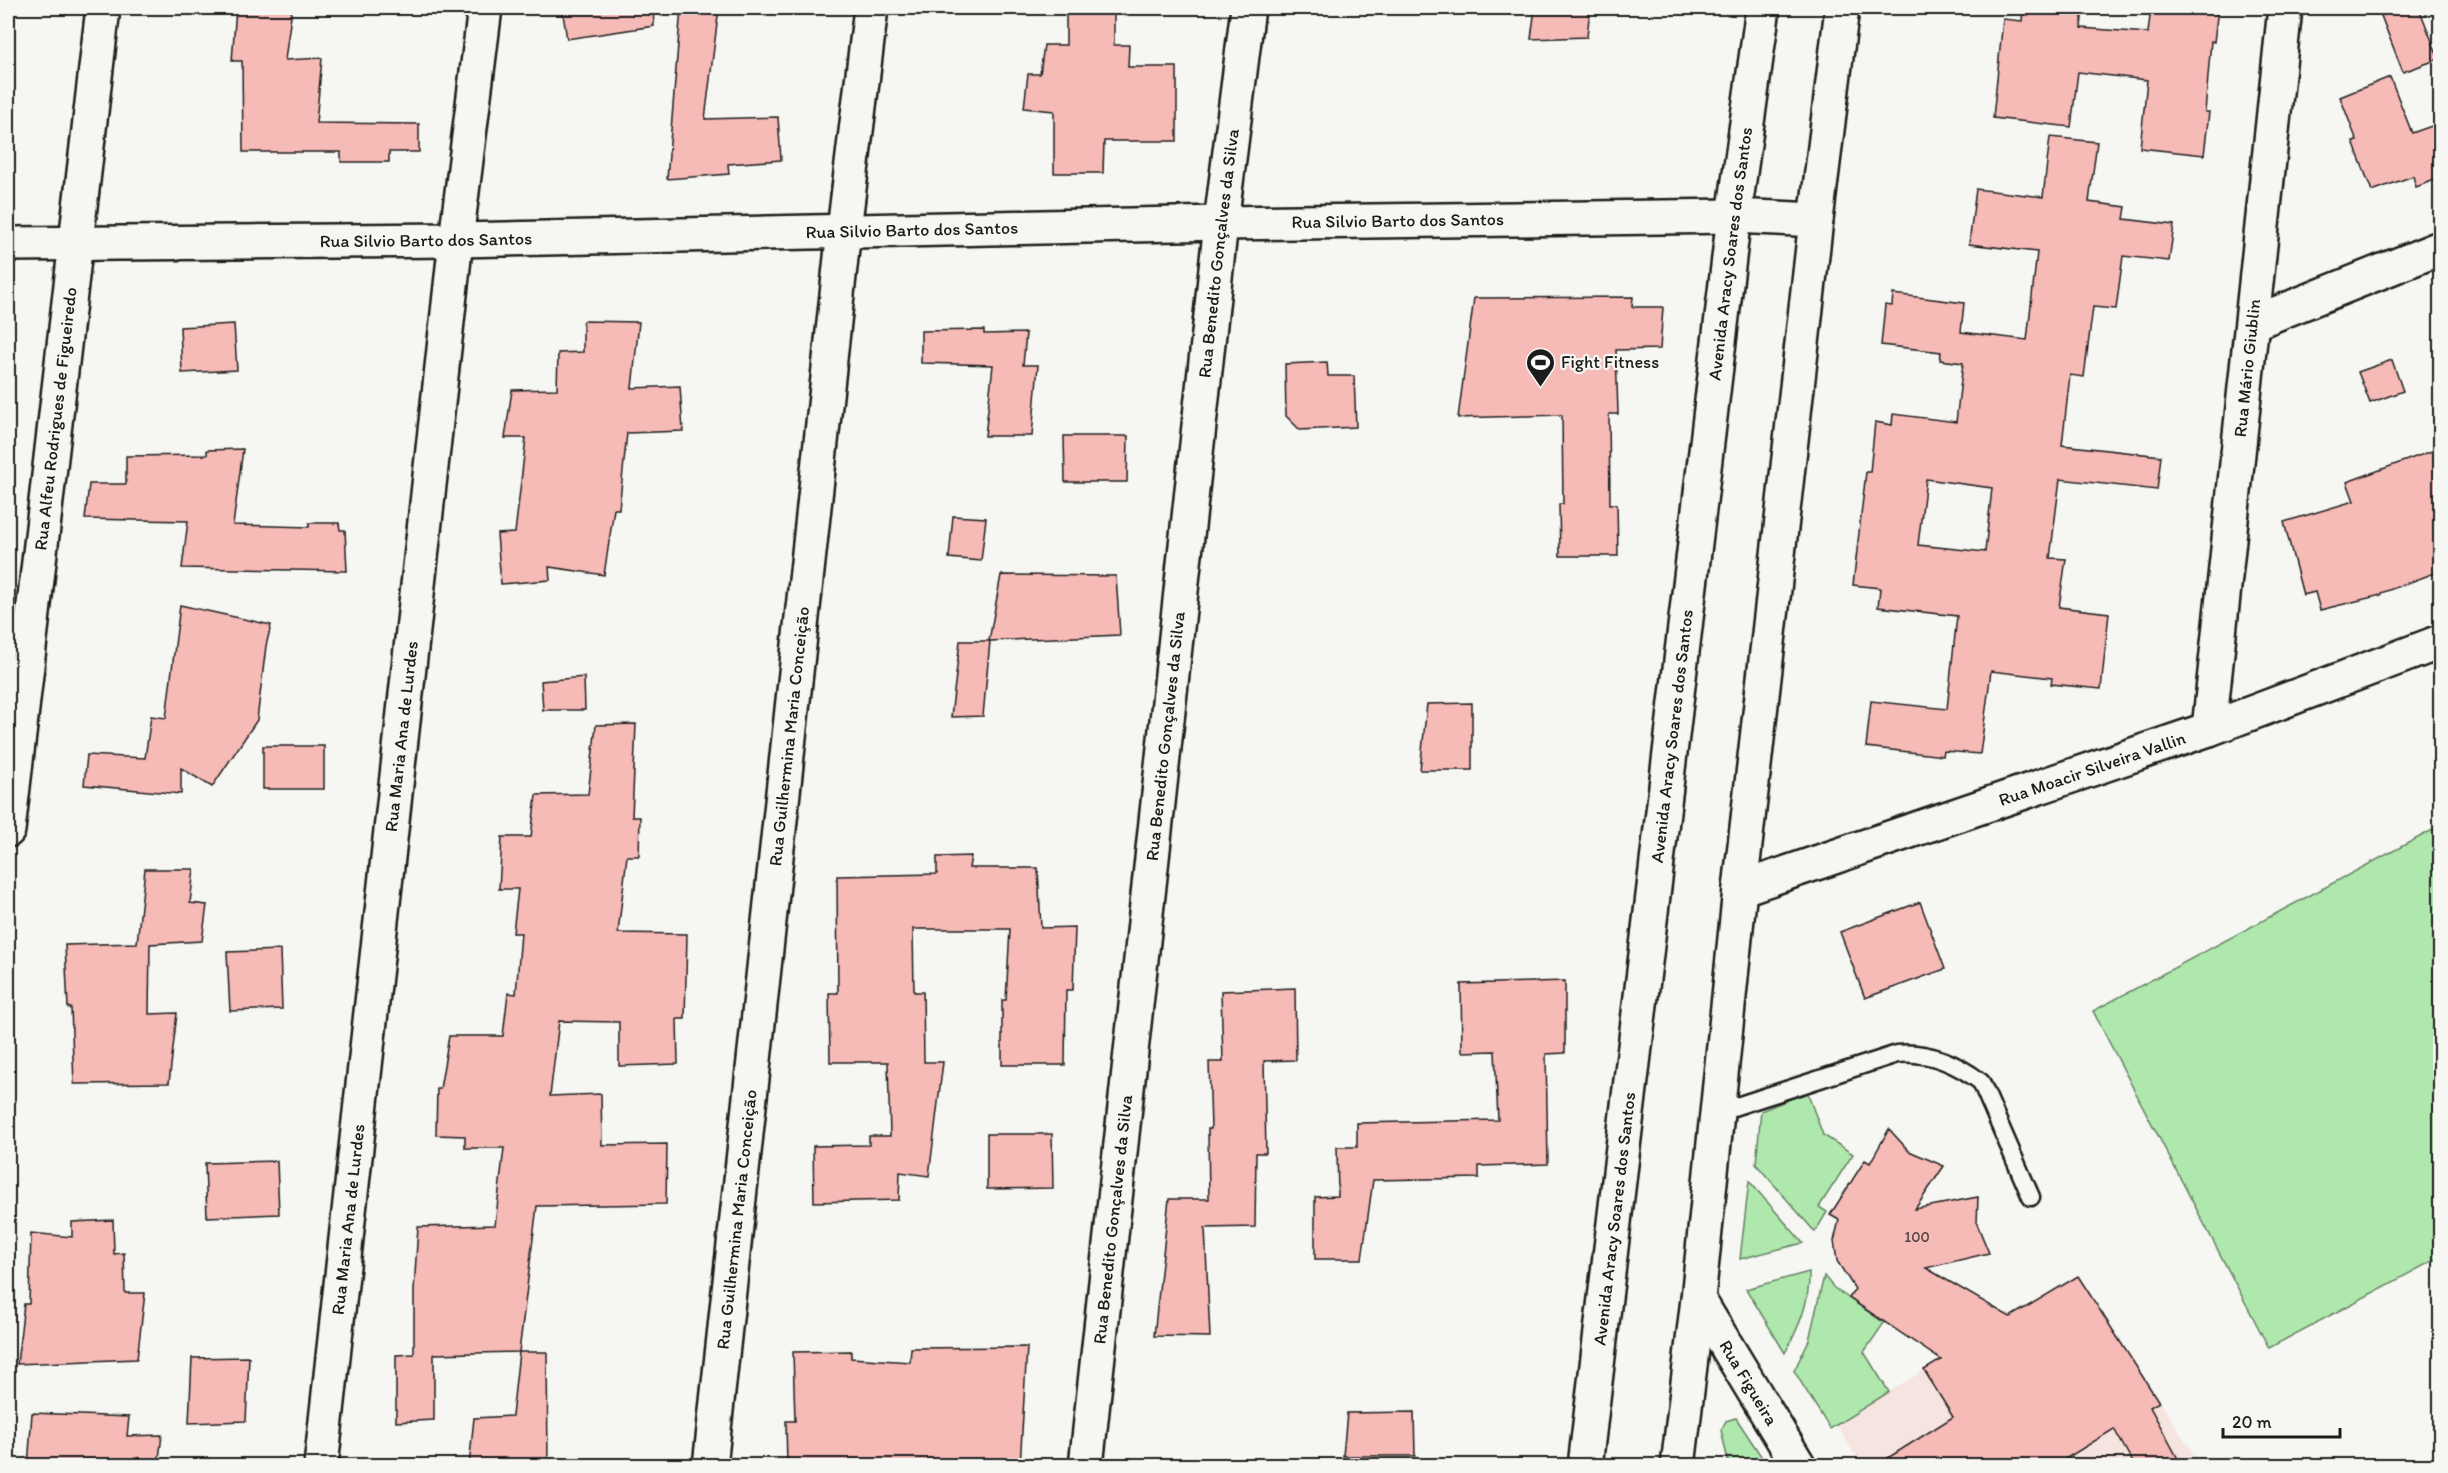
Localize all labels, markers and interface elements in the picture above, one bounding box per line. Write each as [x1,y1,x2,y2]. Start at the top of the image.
street label: Avenida Aracy Soares dos Santos [1704,126,1757,382]
street label: Rua Benedito Gonçalves da Silva [1193,127,1244,379]
street label: Rua Silvio Barto dos Santos [1291,208,1504,233]
street label: Rua Silvio Barto dos Santos [805,217,1018,243]
street label: Rua Silvio Barto dos Santos [320,227,533,252]
street label: Rua Alfeu Rodrigues de Figueiredo [29,286,82,552]
street label: Rua Mário Giublin [2229,298,2265,438]
sports icon: Fight Fitness [1524,346,1556,388]
place label: Fight Fitness [1561,351,1659,373]
street label: Rua Guilhermina Maria Conceição [764,605,814,867]
street label: Avenida Aracy Soares dos Santos [1646,608,1698,864]
street label: Rua Benedito Gonçalves da Silva [1141,610,1190,862]
street label: Rua Maria Ana de Lurdes [380,640,423,833]
street label: Rua Moacir Silveira Vallin [1996,727,2189,811]
street label: Rua Guilhermina Maria Conceição [712,1088,762,1350]
street label: Avenida Aracy Soares dos Santos [1588,1091,1640,1347]
street label: Rua Benedito Gonçalves da Silva [1088,1093,1137,1345]
street label: Rua Maria Ana de Lurdes [327,1123,370,1316]
house number: 100 [1904,1228,1930,1246]
street label: Rua Figueira [1714,1336,1783,1430]
scale bar [2223,1401,2340,1439]
text: 20 m [2232,1411,2272,1433]

